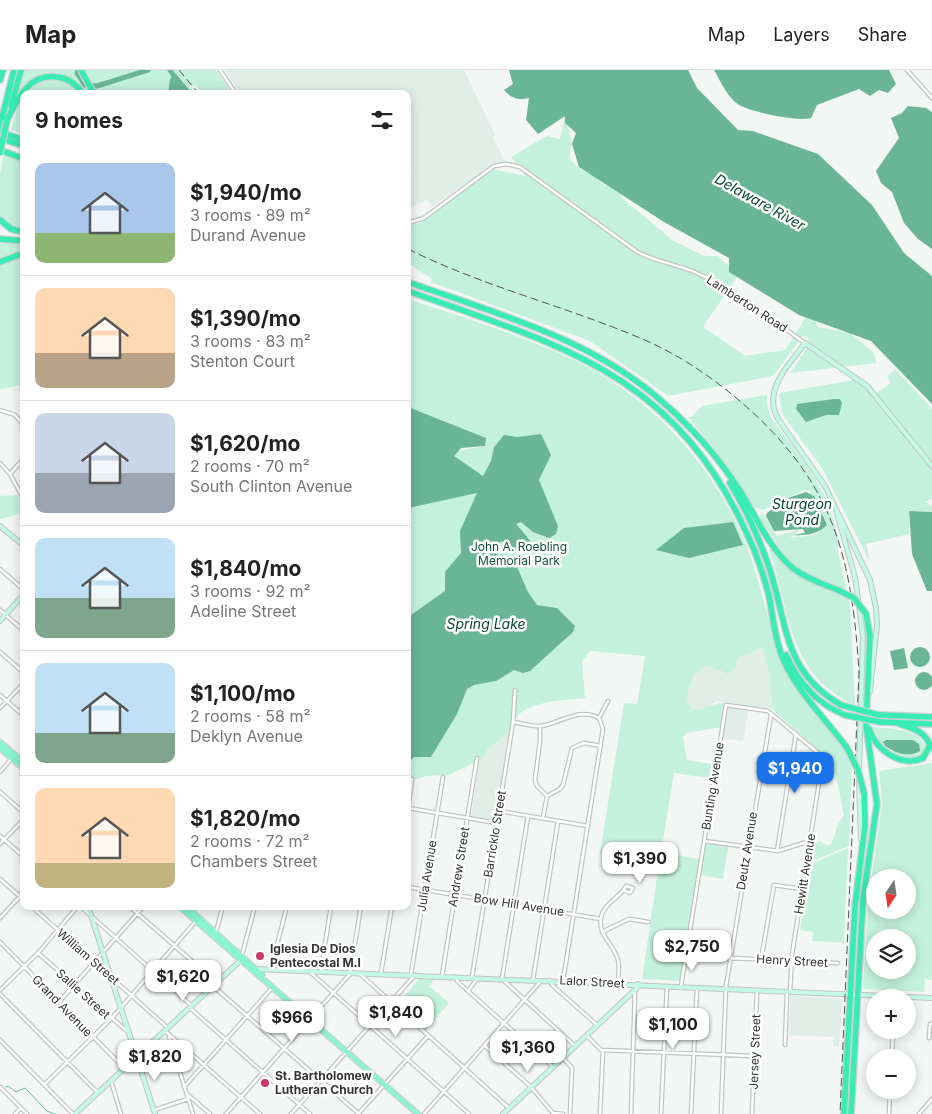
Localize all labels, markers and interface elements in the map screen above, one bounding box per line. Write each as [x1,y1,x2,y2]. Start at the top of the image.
text: Map [25,20,76,49]
text: Map [708,24,745,45]
text: Layers [773,24,830,45]
text: Share [858,24,907,45]
icon: filters [368,106,396,134]
text: 9 homes [35,108,123,133]
water label: Delaware River [712,170,809,234]
text: $1,940/mo [190,180,302,205]
icon: home [75,183,135,243]
text: 3 rooms · 89 m² [190,205,311,225]
text: Durand Avenue [190,225,306,245]
street label: Lamberton Road [704,272,791,335]
text: $1,390/mo [190,306,301,331]
icon: home [75,308,135,368]
text: 3 rooms · 83 m² [190,331,311,351]
text: Stenton Court [190,351,295,371]
text: $1,620/mo [190,431,300,456]
icon: home [75,433,135,493]
text: 2 rooms · 70 m² [190,456,310,476]
text: South Clinton Avenue [190,476,352,496]
water label: Sturgeon Pond [772,495,832,528]
park label: John A. Roebling Memorial Park [471,539,567,568]
text: $1,840/mo [190,556,301,581]
icon: home [75,558,135,618]
text: 3 rooms · 92 m² [190,581,311,601]
text: Adeline Street [190,601,296,621]
water label: Spring Lake [446,615,526,632]
text: $1,100/mo [190,681,296,706]
icon: home [75,683,135,743]
text: 2 rooms · 58 m² [190,706,310,726]
text: Deklyn Avenue [190,726,303,746]
street label: Bunting Avenue [698,741,727,831]
pin: $1,940 [754,752,836,794]
text: $1,940 [768,758,822,778]
street label: Barricklo Street [480,789,509,878]
text: $1,820/mo [190,806,300,831]
icon: home [75,808,135,868]
street label: Deutz Avenue [733,811,760,891]
street label: Andrew Street [445,826,472,908]
text: 2 rooms · 72 m² [190,831,310,851]
street label: Hewitt Avenue [791,832,818,915]
street label: Julia Avenue [413,839,440,913]
pin: $1,390 [599,842,681,884]
text: $1,390 [613,848,667,868]
text: Chambers Street [190,851,317,871]
north arrow [866,869,916,919]
map controls [866,869,916,1099]
street label: Bow Hill Avenue [473,890,565,919]
street label: William Street [54,925,123,988]
button: layers [866,929,916,979]
pin: $2,750 [651,930,733,972]
text: $2,750 [664,936,720,956]
place label: Iglesia De Dios Pentecostal M.I [270,941,361,970]
marker: Iglesia De Dios Pentecostal M.I [254,950,266,962]
street label: Henry Street [756,951,828,970]
pin: $1,620 [142,960,224,1002]
street label: Sallie Street [53,966,113,1022]
text: $1,620 [156,966,210,986]
street label: Grand Avenue [29,972,96,1040]
street label: Lalor Street [559,972,625,991]
button: + [866,989,916,1039]
pin: $1,840 [355,996,437,1038]
pin: $966 [262,1000,322,1043]
text: $1,840 [369,1002,423,1022]
text: $966 [271,1007,313,1027]
pin: $1,100 [632,1008,714,1050]
text: $1,100 [648,1014,698,1034]
street label: Jersey Street [746,1014,763,1090]
pin: $1,360 [487,1030,569,1073]
text: $1,360 [501,1037,555,1057]
pin: $1,820 [114,1040,196,1082]
text: $1,820 [128,1046,182,1066]
button: − [866,1049,916,1099]
place label: St. Bartholomew Lutheran Church [275,1068,373,1097]
marker: St. Bartholomew Lutheran Church [259,1077,271,1089]

